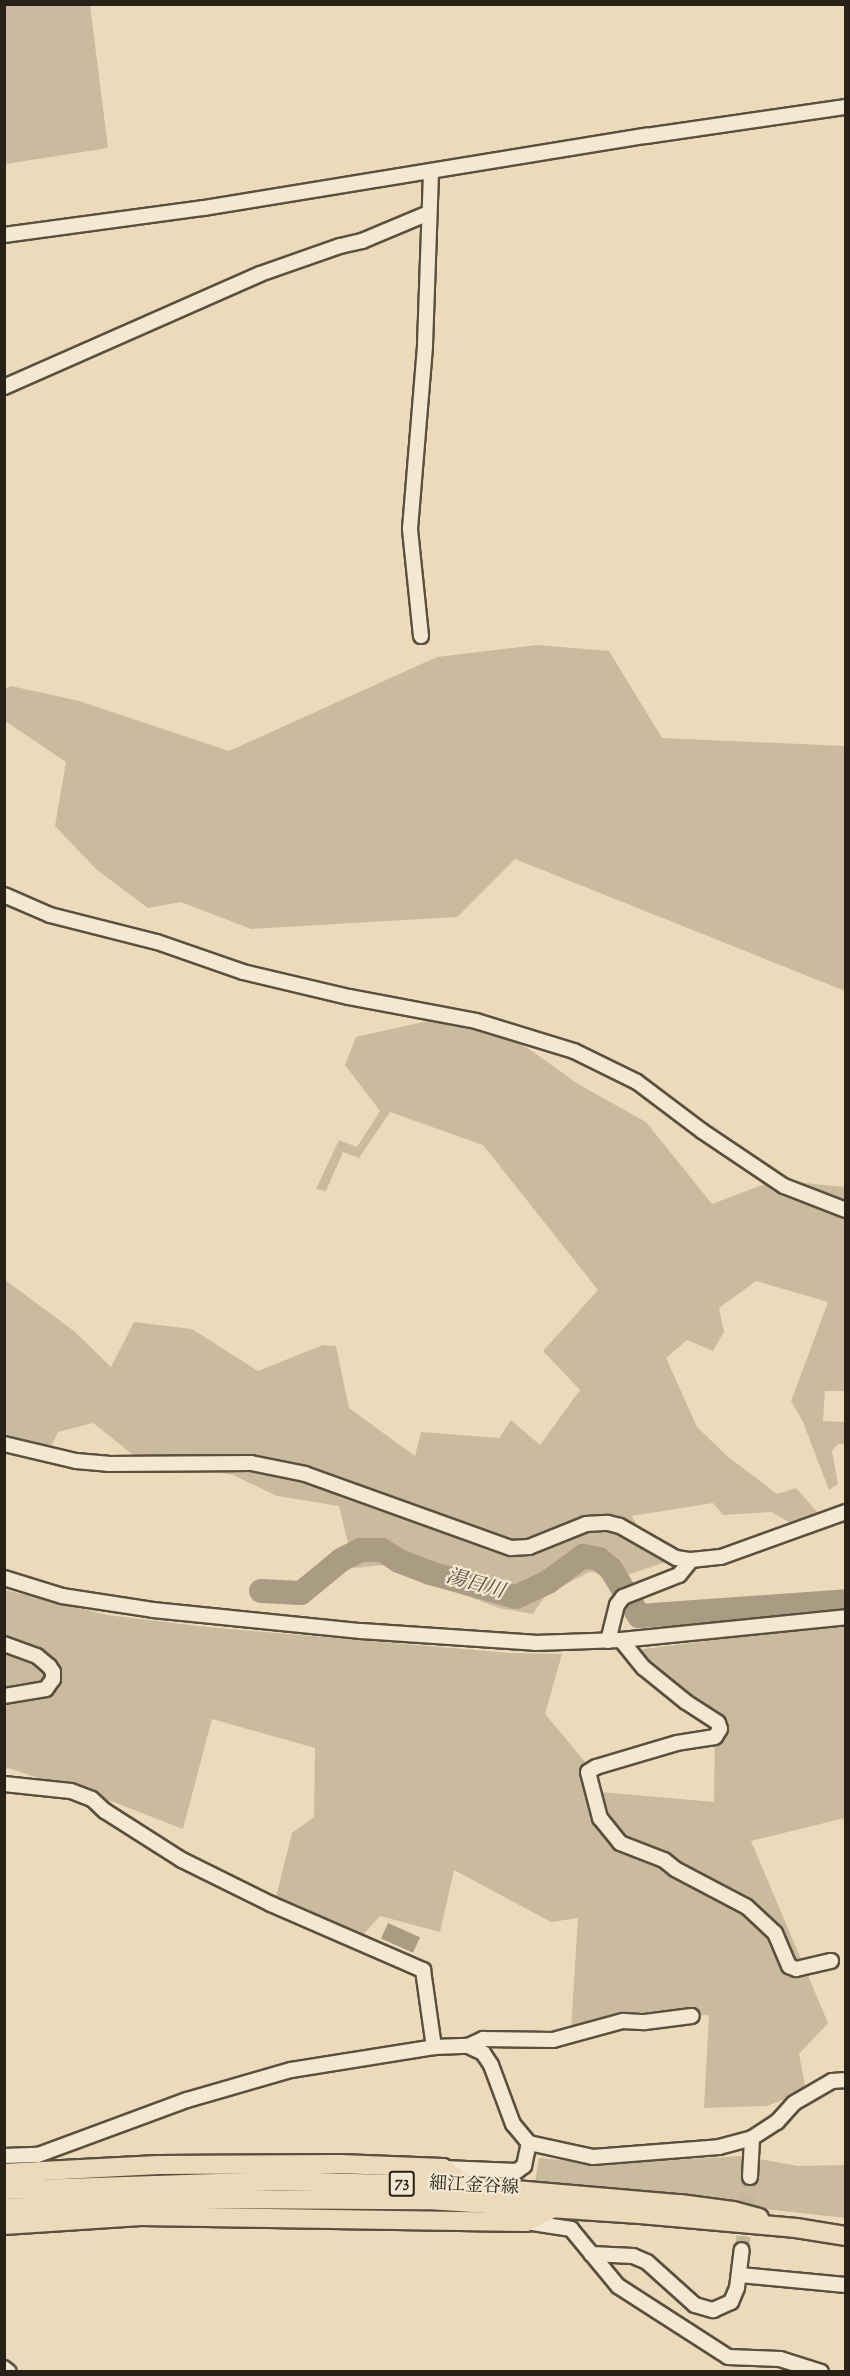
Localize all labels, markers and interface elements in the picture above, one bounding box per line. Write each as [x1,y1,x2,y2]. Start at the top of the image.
water label: 湯日川 [443,1565,507,1605]
road number: 73 [388,2171,416,2197]
street label: 細江金谷線 [428,2174,520,2200]

